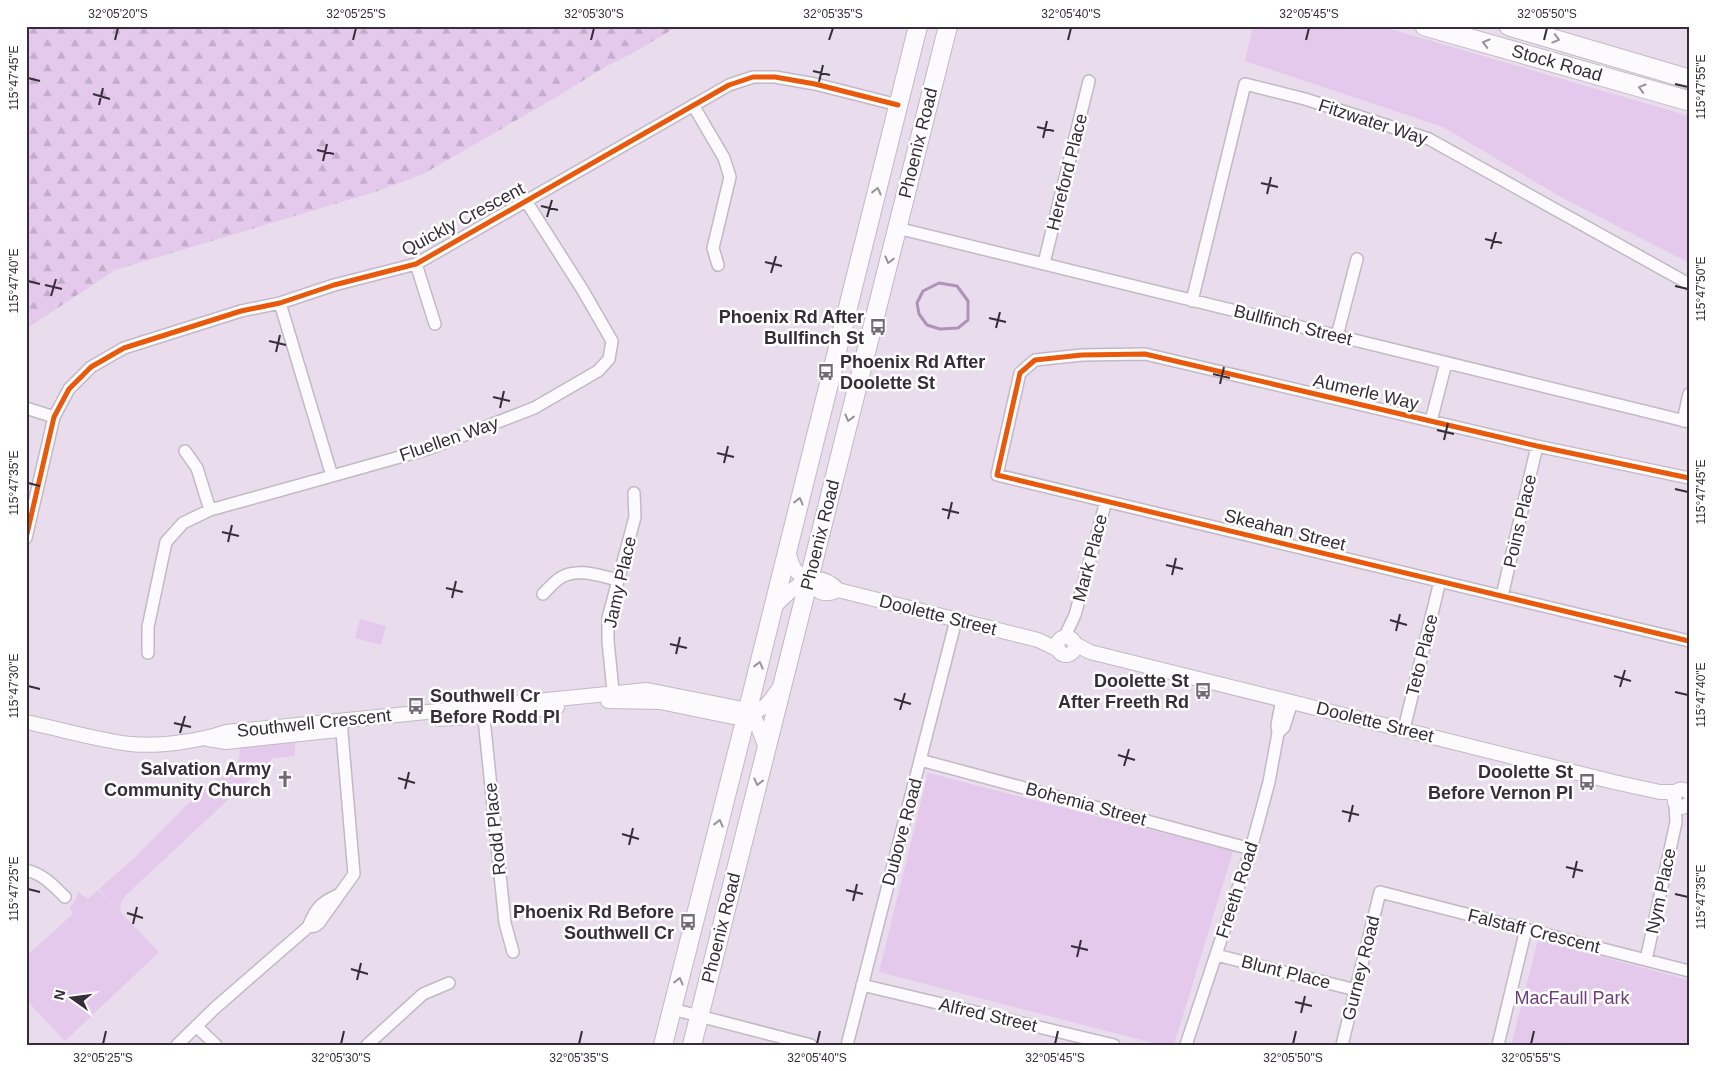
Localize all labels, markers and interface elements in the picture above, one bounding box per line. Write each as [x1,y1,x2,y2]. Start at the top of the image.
text: 32°05'20"S [88,7,148,21]
text: 32°05'25"S [326,7,386,21]
text: 32°05'30"S [564,7,624,21]
text: 32°05'35"S [803,7,863,21]
text: 32°05'40"S [1041,7,1101,21]
text: 32°05'45"S [1279,7,1339,21]
text: 32°05'50"S [1517,7,1577,21]
one-way arrow [1551,34,1559,44]
one-way arrow [1482,39,1490,49]
street label: Stock Road [1510,41,1604,85]
text: 115°47'45"E [7,45,21,111]
text: 115°47'55"E [1694,54,1708,120]
one-way arrow [1638,83,1646,93]
street label: Phoenix Road [895,86,941,200]
street label: Fitzwater Way [1316,95,1430,149]
street label: Hereford Place [1043,111,1091,233]
street label: Quickly Crescent [398,178,528,260]
one-way arrow [871,187,882,196]
text: 115°47'40"E [7,248,21,314]
one-way arrow [884,256,894,264]
text: 115°47'50"E [1694,256,1708,322]
street label: Bullfinch Street [1232,301,1354,349]
place label: Phoenix Rd After Bullfinch St [719,307,864,348]
bus stop icon: Phoenix Rd After Bullfinch St [868,317,888,337]
place label: Phoenix Rd After Doolette St [840,352,985,393]
bus stop icon: Phoenix Rd After Doolette St [816,362,836,382]
street label: Aumerle Way [1311,370,1421,414]
street label: Fluellen Way [397,413,501,465]
one-way arrow [844,413,855,422]
text: 115°47'35"E [7,450,21,516]
text: 115°47'45"E [1694,459,1708,525]
street label: Poins Place [1500,472,1540,570]
street label: Phoenix Road [797,478,843,592]
one-way arrow [793,497,804,506]
street label: Skeahan Street [1222,505,1348,555]
street label: Mark Place [1069,512,1111,604]
street label: Jamy Place [600,534,640,630]
street label: Doolette Street [877,591,999,639]
street label: Teto Place [1402,612,1442,698]
text: 115°47'30"E [7,653,21,719]
one-way arrow [753,661,764,670]
text: 115°47'40"E [1694,662,1708,728]
place label: Doolette St After Freeth Rd [1058,671,1189,712]
bus stop icon: Doolette St After Freeth Rd [1193,681,1213,701]
place label: Southwell Cr Before Rodd Pl [430,686,560,727]
bus stop icon: Southwell Cr Before Rodd Pl [406,696,426,716]
street label: Doolette Street [1314,698,1436,746]
street label: Southwell Crescent [236,705,392,741]
place label: Salvation Army Community Church [104,759,271,800]
place label: Doolette St Before Vernon Pl [1428,762,1573,803]
church icon: Salvation Army Community Church [275,769,295,789]
bus stop icon: Doolette St Before Vernon Pl [1577,772,1597,792]
street label: Dubove Road [878,776,926,888]
one-way arrow [753,777,764,786]
street label: Bohemia Street [1023,778,1149,830]
street label: Rodd Place [480,782,510,876]
one-way arrow [713,819,724,828]
street label: Freeth Road [1212,839,1262,941]
street label: Nym Place [1642,846,1680,936]
text: 115°47'25"E [7,856,21,922]
text: 115°47'35"E [1694,864,1708,930]
street label: Phoenix Road [698,871,744,985]
place label: Phoenix Rd Before Southwell Cr [513,902,674,943]
street label: Falstaff Crescent [1466,905,1602,957]
bus stop icon: Phoenix Rd Before Southwell Cr [678,912,698,932]
street label: Gurney Road [1338,914,1384,1022]
street label: Blunt Place [1239,951,1333,993]
north arrow [48,974,98,1024]
one-way arrow [673,976,684,985]
text: N [50,988,68,1002]
park label: MacFaull Park [1514,988,1631,1008]
street label: Alfred Street [937,994,1039,1036]
text: 32°05'25"S [73,1051,133,1065]
text: 32°05'30"S [311,1051,371,1065]
text: 32°05'35"S [549,1051,609,1065]
text: 32°05'40"S [787,1051,847,1065]
text: 32°05'45"S [1025,1051,1085,1065]
text: 32°05'50"S [1263,1051,1323,1065]
text: 32°05'55"S [1501,1051,1561,1065]

